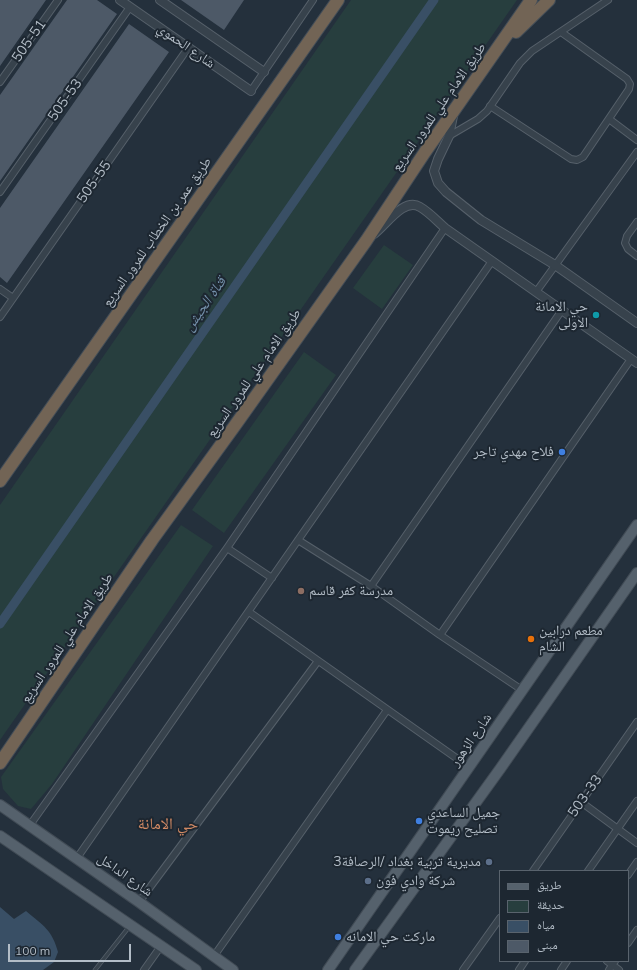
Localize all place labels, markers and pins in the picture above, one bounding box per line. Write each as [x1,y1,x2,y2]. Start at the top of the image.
place label: حي الامانة الاولى [535,299,588,332]
marker: حي الامانة الاولى [591,310,601,320]
place label: فلاح مهدي تاجر [473,444,554,460]
marker: فلاح مهدي تاجر [557,447,567,457]
place label: مدرسة كفر قاسم [309,583,393,599]
marker: مدرسة كفر قاسم [296,586,306,596]
place label: مطعم درابين الشام [539,623,603,656]
marker: مطعم درابين الشام [526,634,536,644]
place label: جميل الساعدي تصليح ريموت [427,805,500,838]
marker: جميل الساعدي تصليح ريموت [414,816,424,826]
place label: مديرية تربية بغداد /الرصافة3 [333,854,481,870]
marker: مديرية تربية بغداد /الرصافة3 [484,857,494,867]
place label: شركة وادي فون [376,873,455,889]
marker: شركة وادي فون [363,876,373,886]
place label: ماركت حي الامانه [346,929,435,945]
marker: ماركت حي الامانه [333,932,343,942]

